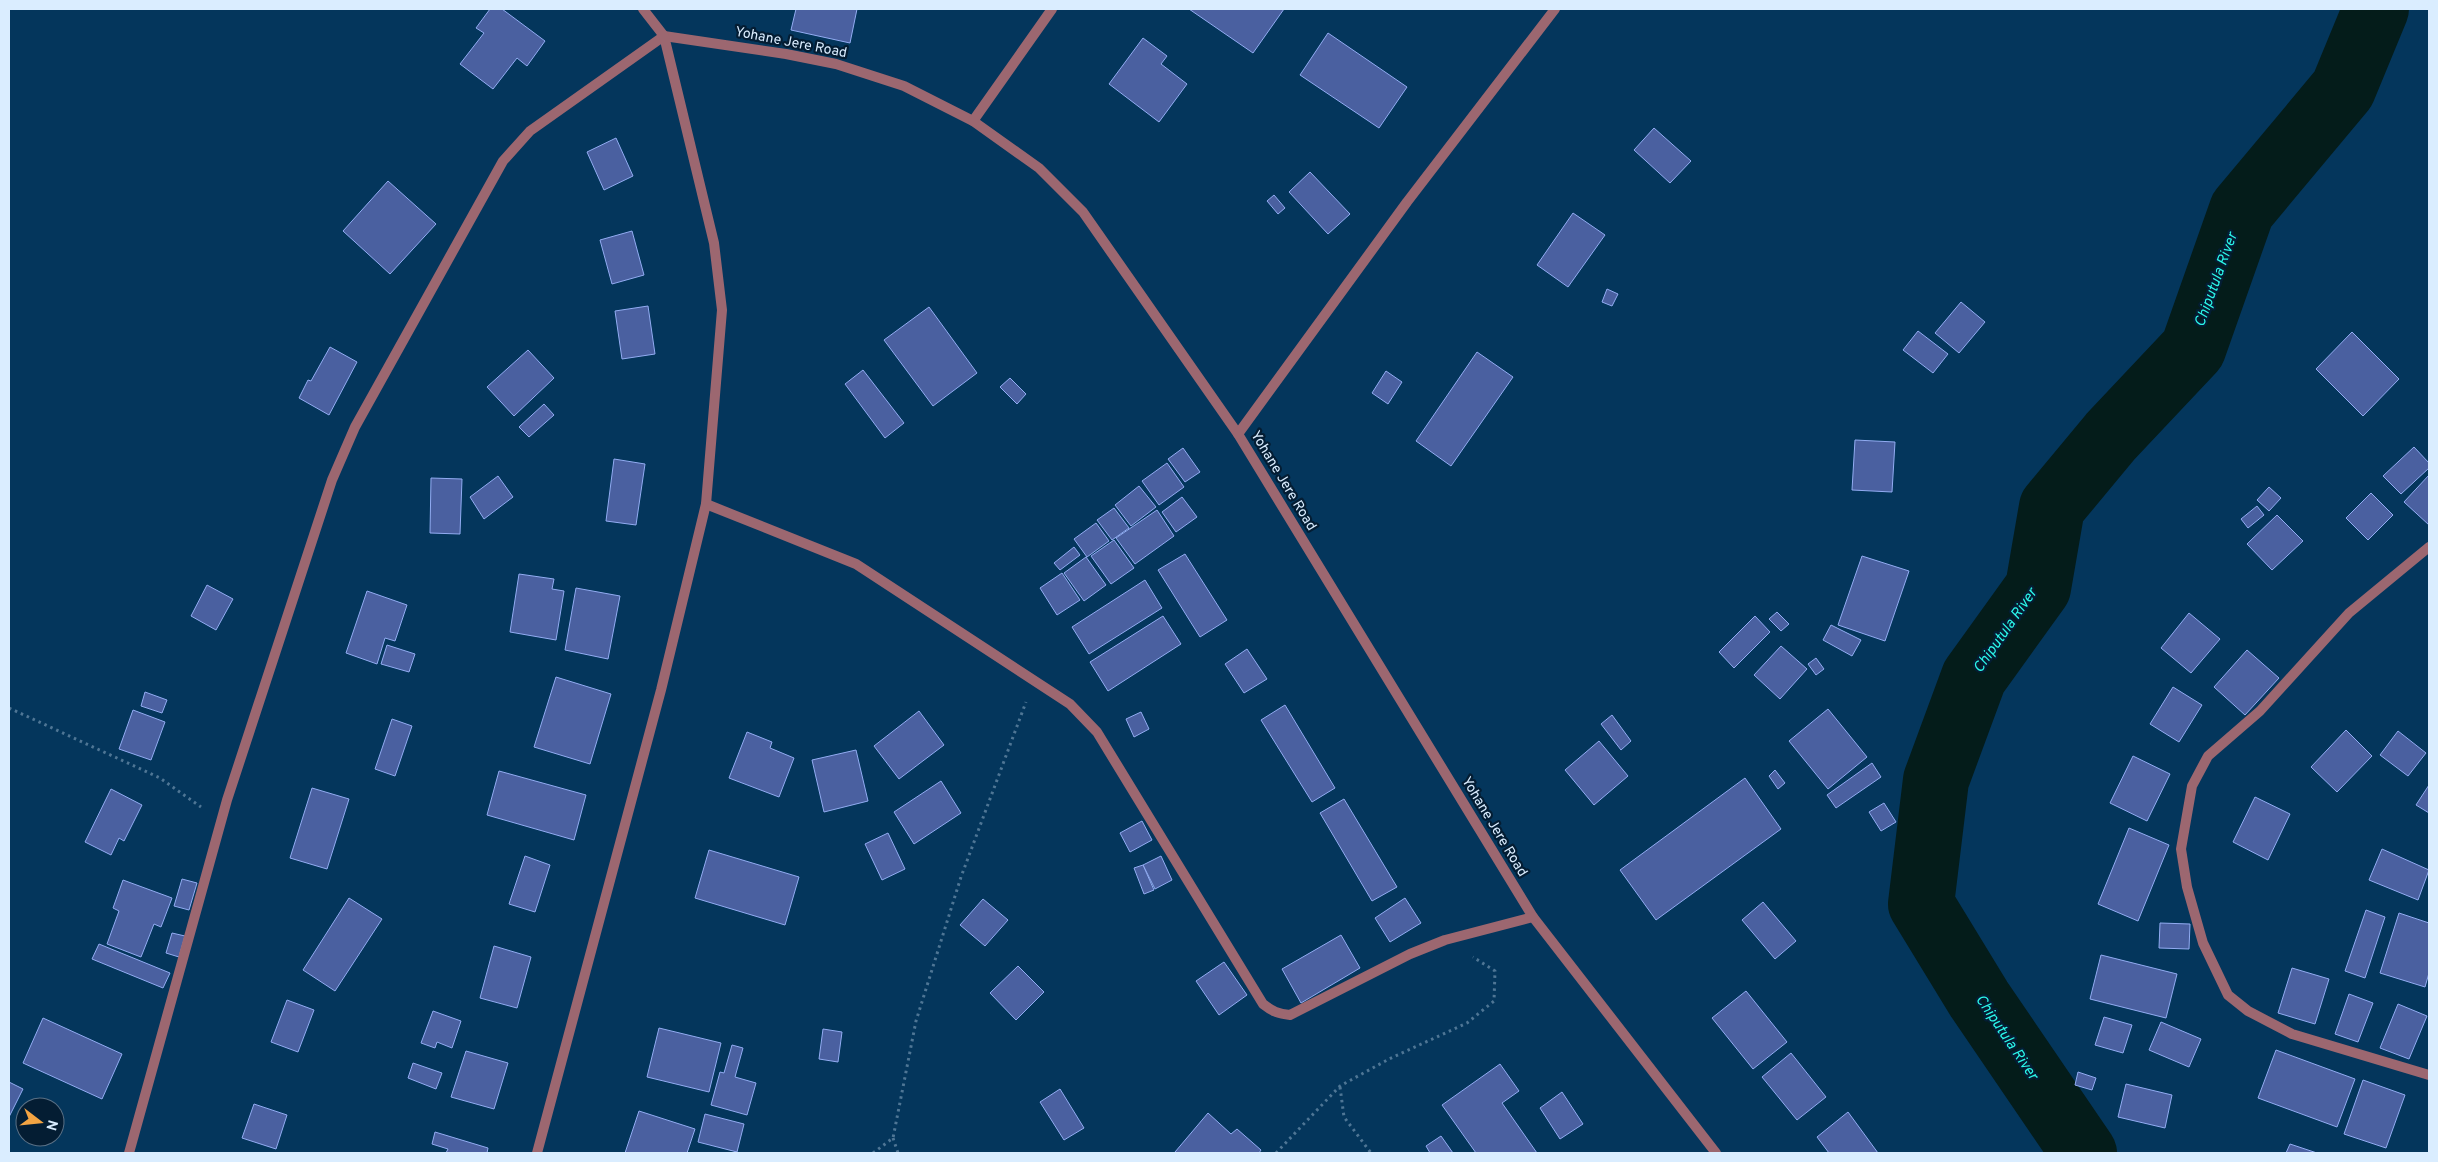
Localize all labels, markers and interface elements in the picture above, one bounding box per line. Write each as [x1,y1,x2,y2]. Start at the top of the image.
street label: Yohane Jere Road [734,24,848,62]
water label: Chiputula River [2191,229,2243,330]
street label: Yohane Jere Road [1246,428,1320,534]
water label: Chiputula River [1970,584,2043,677]
street label: Yohane Jere Road [1457,774,1531,880]
water label: Chiputula River [1970,992,2042,1085]
north arrow [15,1097,65,1147]
text: N [41,1118,61,1132]

